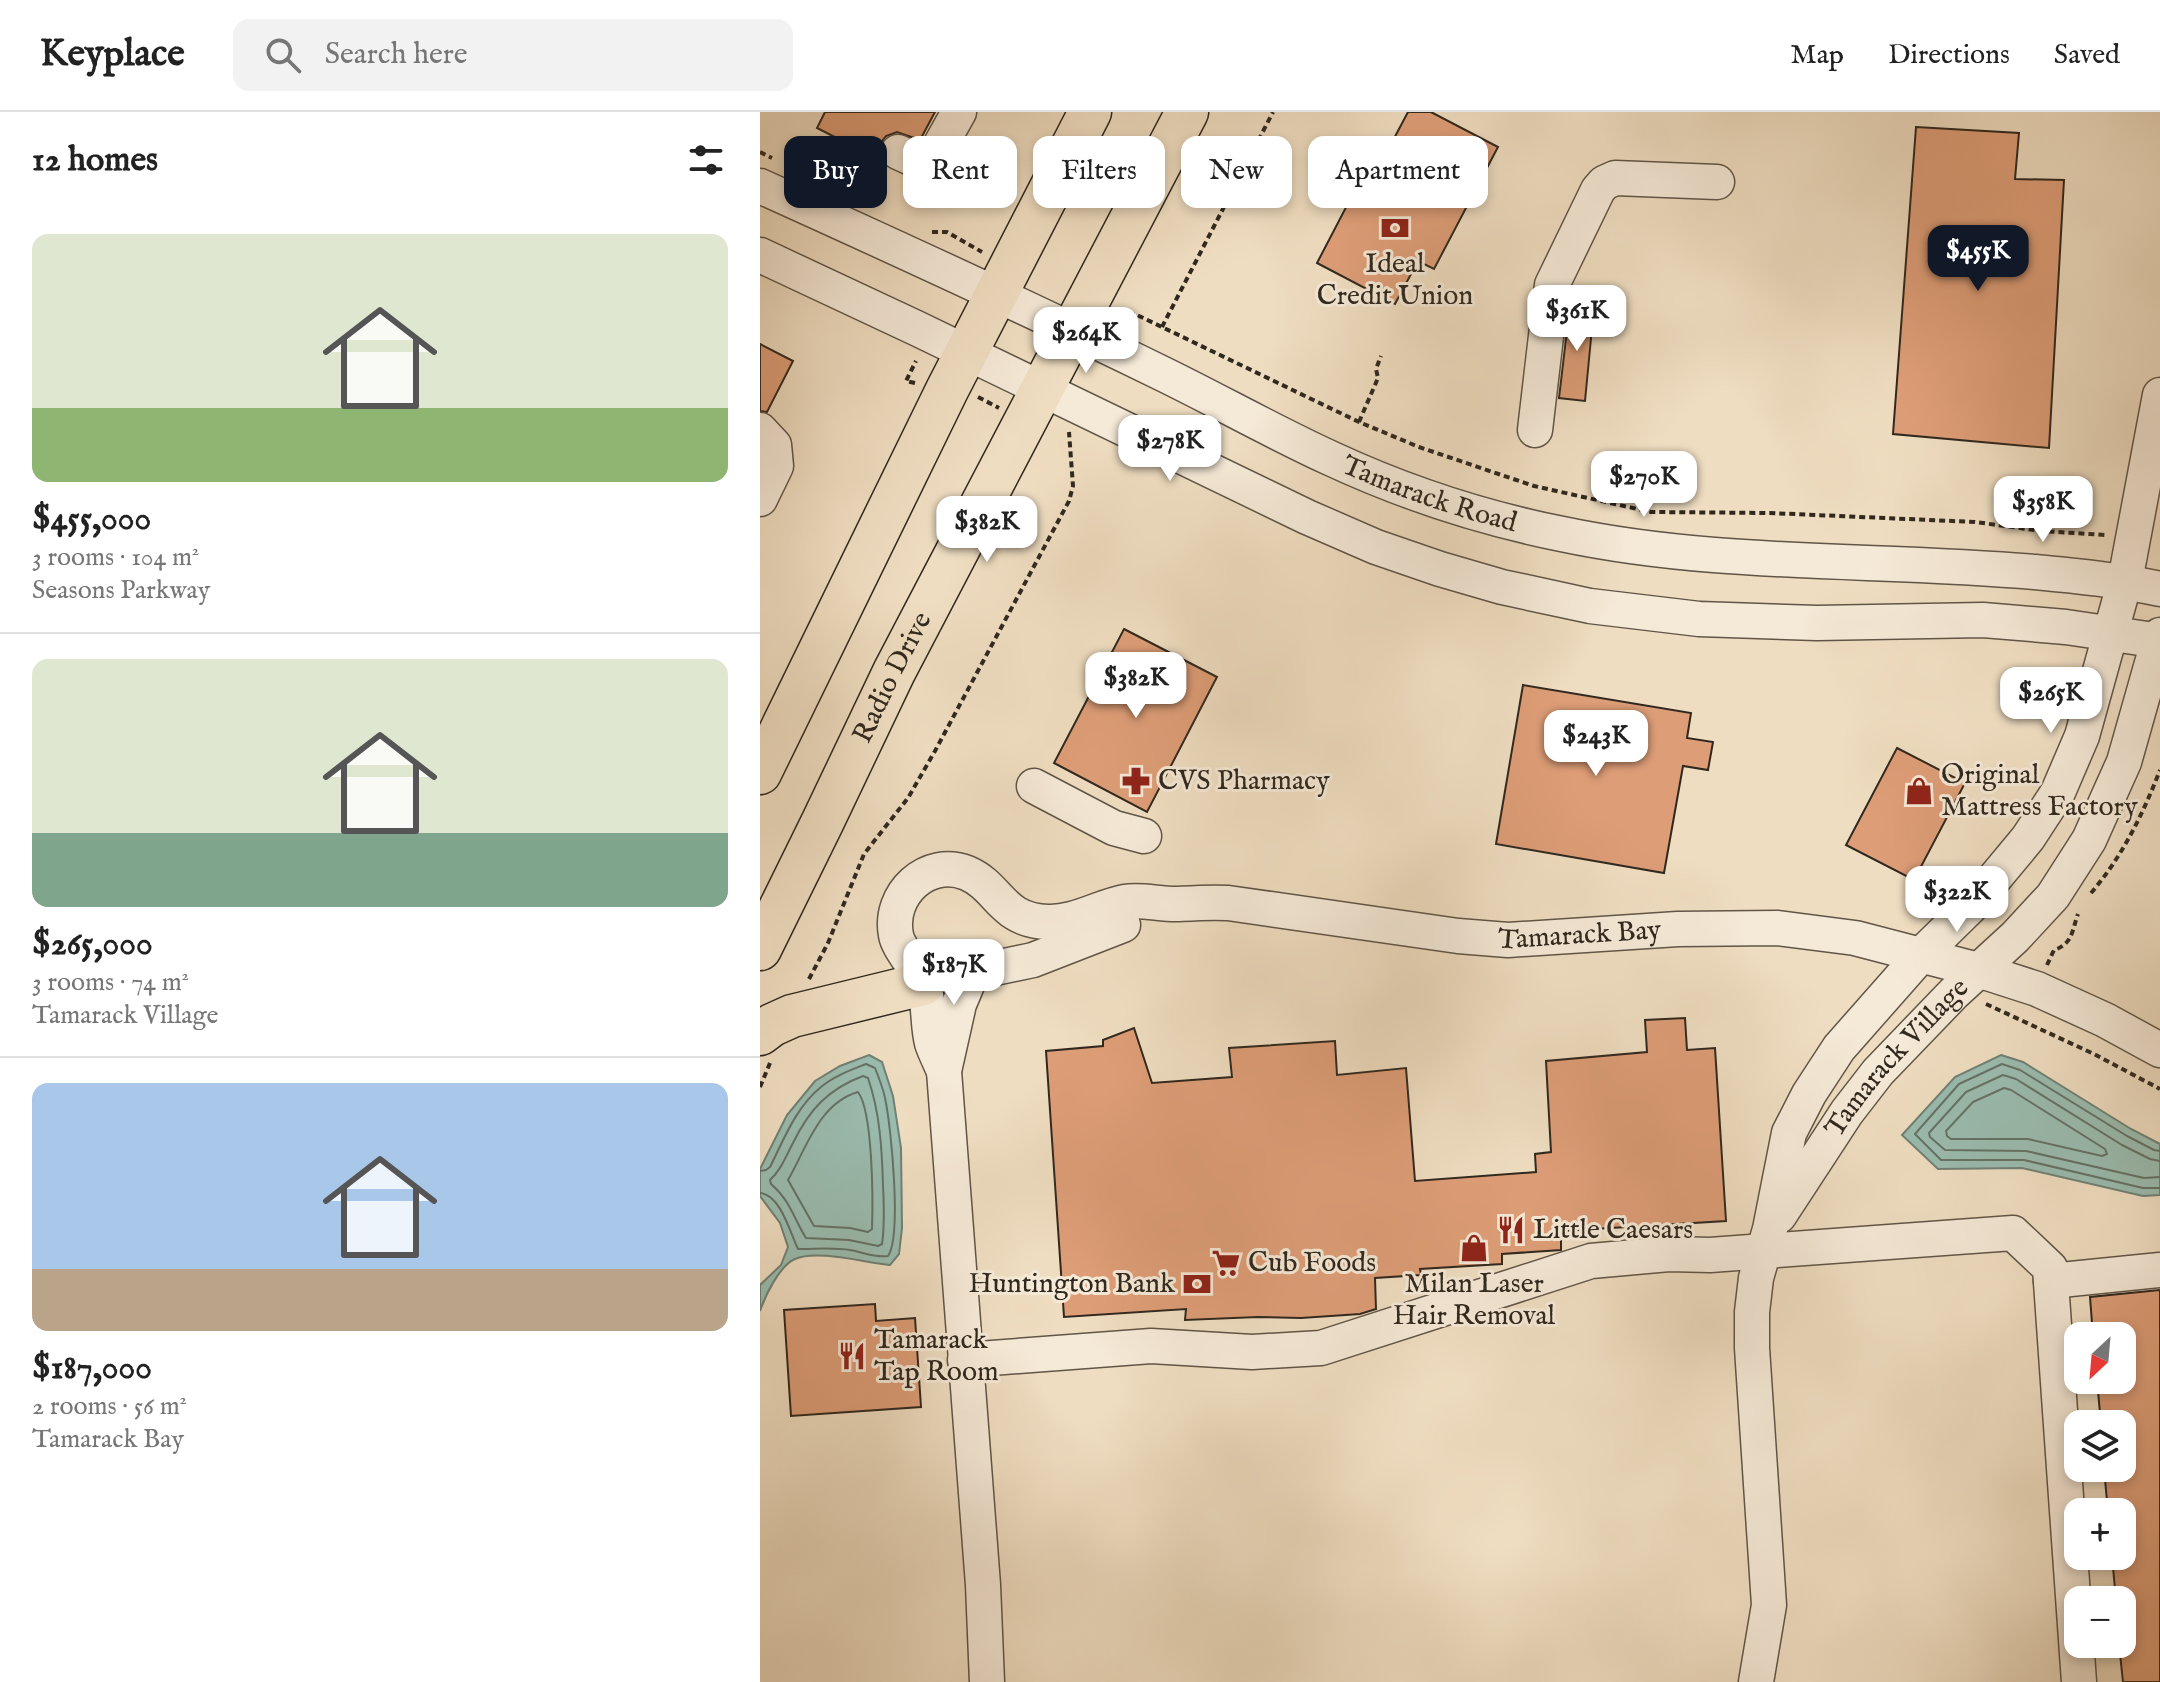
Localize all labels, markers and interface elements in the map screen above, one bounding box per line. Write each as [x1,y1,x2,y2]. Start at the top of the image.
search box [233,19,793,91]
text: Keyplace [40,31,185,79]
icon: search [261,33,305,77]
text: Search here [325,36,468,74]
text: Map [1790,38,1844,73]
text: Directions [1888,38,2010,73]
text: Saved [2054,38,2120,73]
chip: Buy [784,136,887,208]
chip: Rent [903,136,1017,208]
chip: Filters [1033,136,1165,208]
chip: New [1181,136,1292,208]
chip: Apartment [1308,136,1488,208]
icon: filters [684,138,728,182]
text: 12 homes [32,139,158,182]
bank icon: Ideal Credit Union [1380,213,1410,243]
pin: $455K [1922,225,2034,293]
text: $455K [1946,234,2010,267]
place label: Ideal Credit Union [1317,247,1473,314]
pin: $361K [1521,285,1633,353]
icon: home [308,286,452,430]
text: $361K [1545,294,1609,327]
pin: $264K [1030,307,1142,375]
text: $264K [1051,316,1121,349]
pin: $278K [1114,415,1226,483]
text: $278K [1136,424,1204,457]
street label: Tamarack Road [1336,448,1521,541]
pin: $270K [1588,451,1700,519]
text: $270K [1609,460,1679,493]
pin: $358K [1987,476,2099,544]
text: $358K [2012,485,2074,518]
pin: $382K [931,496,1043,564]
text: $455,000 [32,498,151,541]
text: $382K [954,505,1020,538]
text: 3 rooms · 104 m² [32,541,199,574]
text: Seasons Parkway [32,574,210,607]
street label: Radio Drive [845,606,940,749]
pin: $382K [1080,652,1192,720]
text: $382K [1103,661,1169,694]
pin: $265K [1995,667,2107,735]
text: $265K [2018,676,2084,709]
pin: $243K [1540,710,1652,778]
icon: home [308,711,452,855]
text: $243K [1562,719,1630,752]
place label: Original Mattress Factory [1941,758,2138,825]
place label: CVS Pharmacy [1158,764,1330,799]
pharmacy icon: CVS Pharmacy [1121,766,1151,796]
shop icon: Original Mattress Factory [1904,776,1934,806]
pin: $322K [1901,866,2013,934]
text: $322K [1923,875,1991,908]
street label: Tamarack Bay [1496,913,1662,958]
text: $265,000 [32,923,153,966]
pin: $187K [898,939,1010,1007]
text: $187K [921,948,987,981]
text: 3 rooms · 74 m² [32,966,189,999]
street label: Tamarack Village [1818,971,1976,1144]
text: Tamarack Village [32,999,219,1032]
icon: home [308,1135,452,1279]
place label: Little Caesars [1533,1213,1693,1248]
restaurant icon: Little Caesars [1496,1215,1526,1245]
shop icon: Milan Laser Hair Removal [1459,1233,1489,1263]
place label: Cub Foods [1248,1246,1376,1281]
supermarket icon: Cub Foods [1211,1248,1241,1278]
place label: Huntington Bank [969,1267,1176,1302]
place label: Milan Laser Hair Removal [1393,1267,1556,1334]
bank icon: Huntington Bank [1182,1269,1212,1299]
north arrow [2064,1322,2136,1394]
map controls [2064,1322,2136,1658]
place label: Tamarack Tap Room [874,1323,999,1390]
restaurant icon: Tamarack Tap Room [837,1341,867,1371]
text: $187,000 [32,1347,152,1390]
text: 2 rooms · 56 m² [32,1390,187,1423]
button: layers [2064,1410,2136,1482]
text: Tamarack Bay [32,1423,184,1456]
button: + [2064,1498,2136,1570]
button: − [2064,1586,2136,1658]

